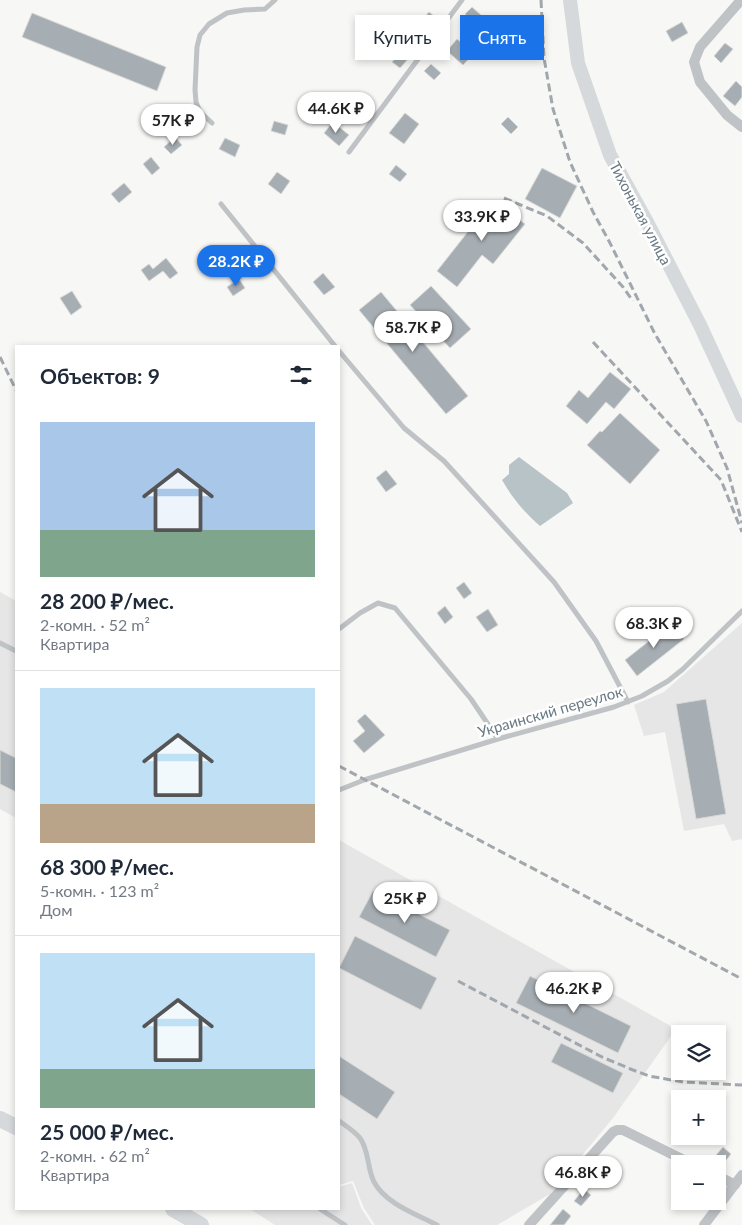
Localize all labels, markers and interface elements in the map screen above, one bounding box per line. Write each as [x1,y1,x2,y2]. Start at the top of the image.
chip: Купить [355,15,450,60]
chip: Снять [460,15,544,60]
pin: 44.6K ₽ [290,92,382,134]
text: 44.6K ₽ [308,98,364,117]
pin: 57K ₽ [138,104,208,146]
text: 57K ₽ [152,110,194,129]
street label: Тихонькая улица [606,158,676,268]
pin: 33.9K ₽ [436,200,528,242]
text: 33.9K ₽ [454,206,510,225]
pin: 28.2K ₽ [190,244,282,287]
text: 28.2K ₽ [208,251,264,270]
pin: 58.7K ₽ [367,310,459,353]
text: 58.7K ₽ [385,317,441,336]
icon: filters [287,361,315,389]
text: Объектов: 9 [40,363,160,388]
icon: home [133,455,223,545]
text: 28 200 ₽/мес. [40,588,174,613]
pin: 68.3K ₽ [608,606,700,649]
text: 68.3K ₽ [626,613,682,632]
text: 2-комн. · 52 m² [40,615,150,634]
text: Квартира [40,634,109,653]
street label: Украинский переулок [476,682,625,740]
icon: home [133,720,223,810]
text: 68 300 ₽/мес. [40,854,174,879]
text: 5-комн. · 123 m² [40,881,159,900]
pin: 25K ₽ [370,882,440,924]
text: 25K ₽ [384,888,426,907]
text: Дом [40,900,72,919]
pin: 46.2K ₽ [528,972,620,1014]
text: 46.2K ₽ [546,978,602,997]
icon: home [133,985,223,1075]
map controls [671,1025,726,1210]
button: layers [671,1025,726,1080]
button: + [671,1090,726,1145]
text: 25 000 ₽/мес. [40,1119,174,1144]
text: 2-комн. · 62 m² [40,1146,150,1165]
button: − [671,1155,726,1210]
pin: 46.8K ₽ [537,1156,629,1198]
text: 46.8K ₽ [555,1162,611,1181]
text: Квартира [40,1165,109,1184]

